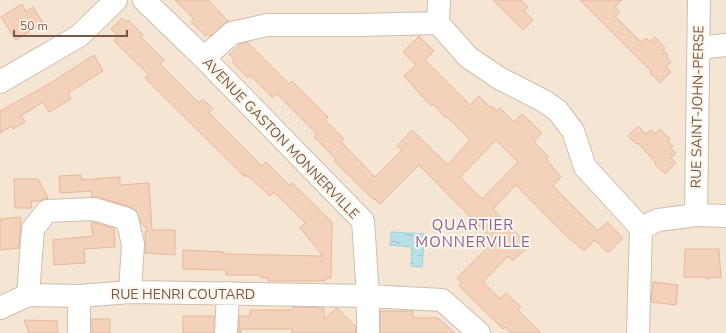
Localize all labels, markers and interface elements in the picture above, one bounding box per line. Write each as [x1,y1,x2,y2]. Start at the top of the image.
scale bar [14,12,127,38]
text: 50 m [20,18,48,34]
street label: RUE SAINT-JOHN-PERSE [687,25,708,189]
street label: AVENUE GASTON MONNERVILLE [198,53,363,223]
district label: QUARTIER MONNERVILLE [415,215,531,252]
street label: RUE HENRI COUTARD [111,285,255,304]

